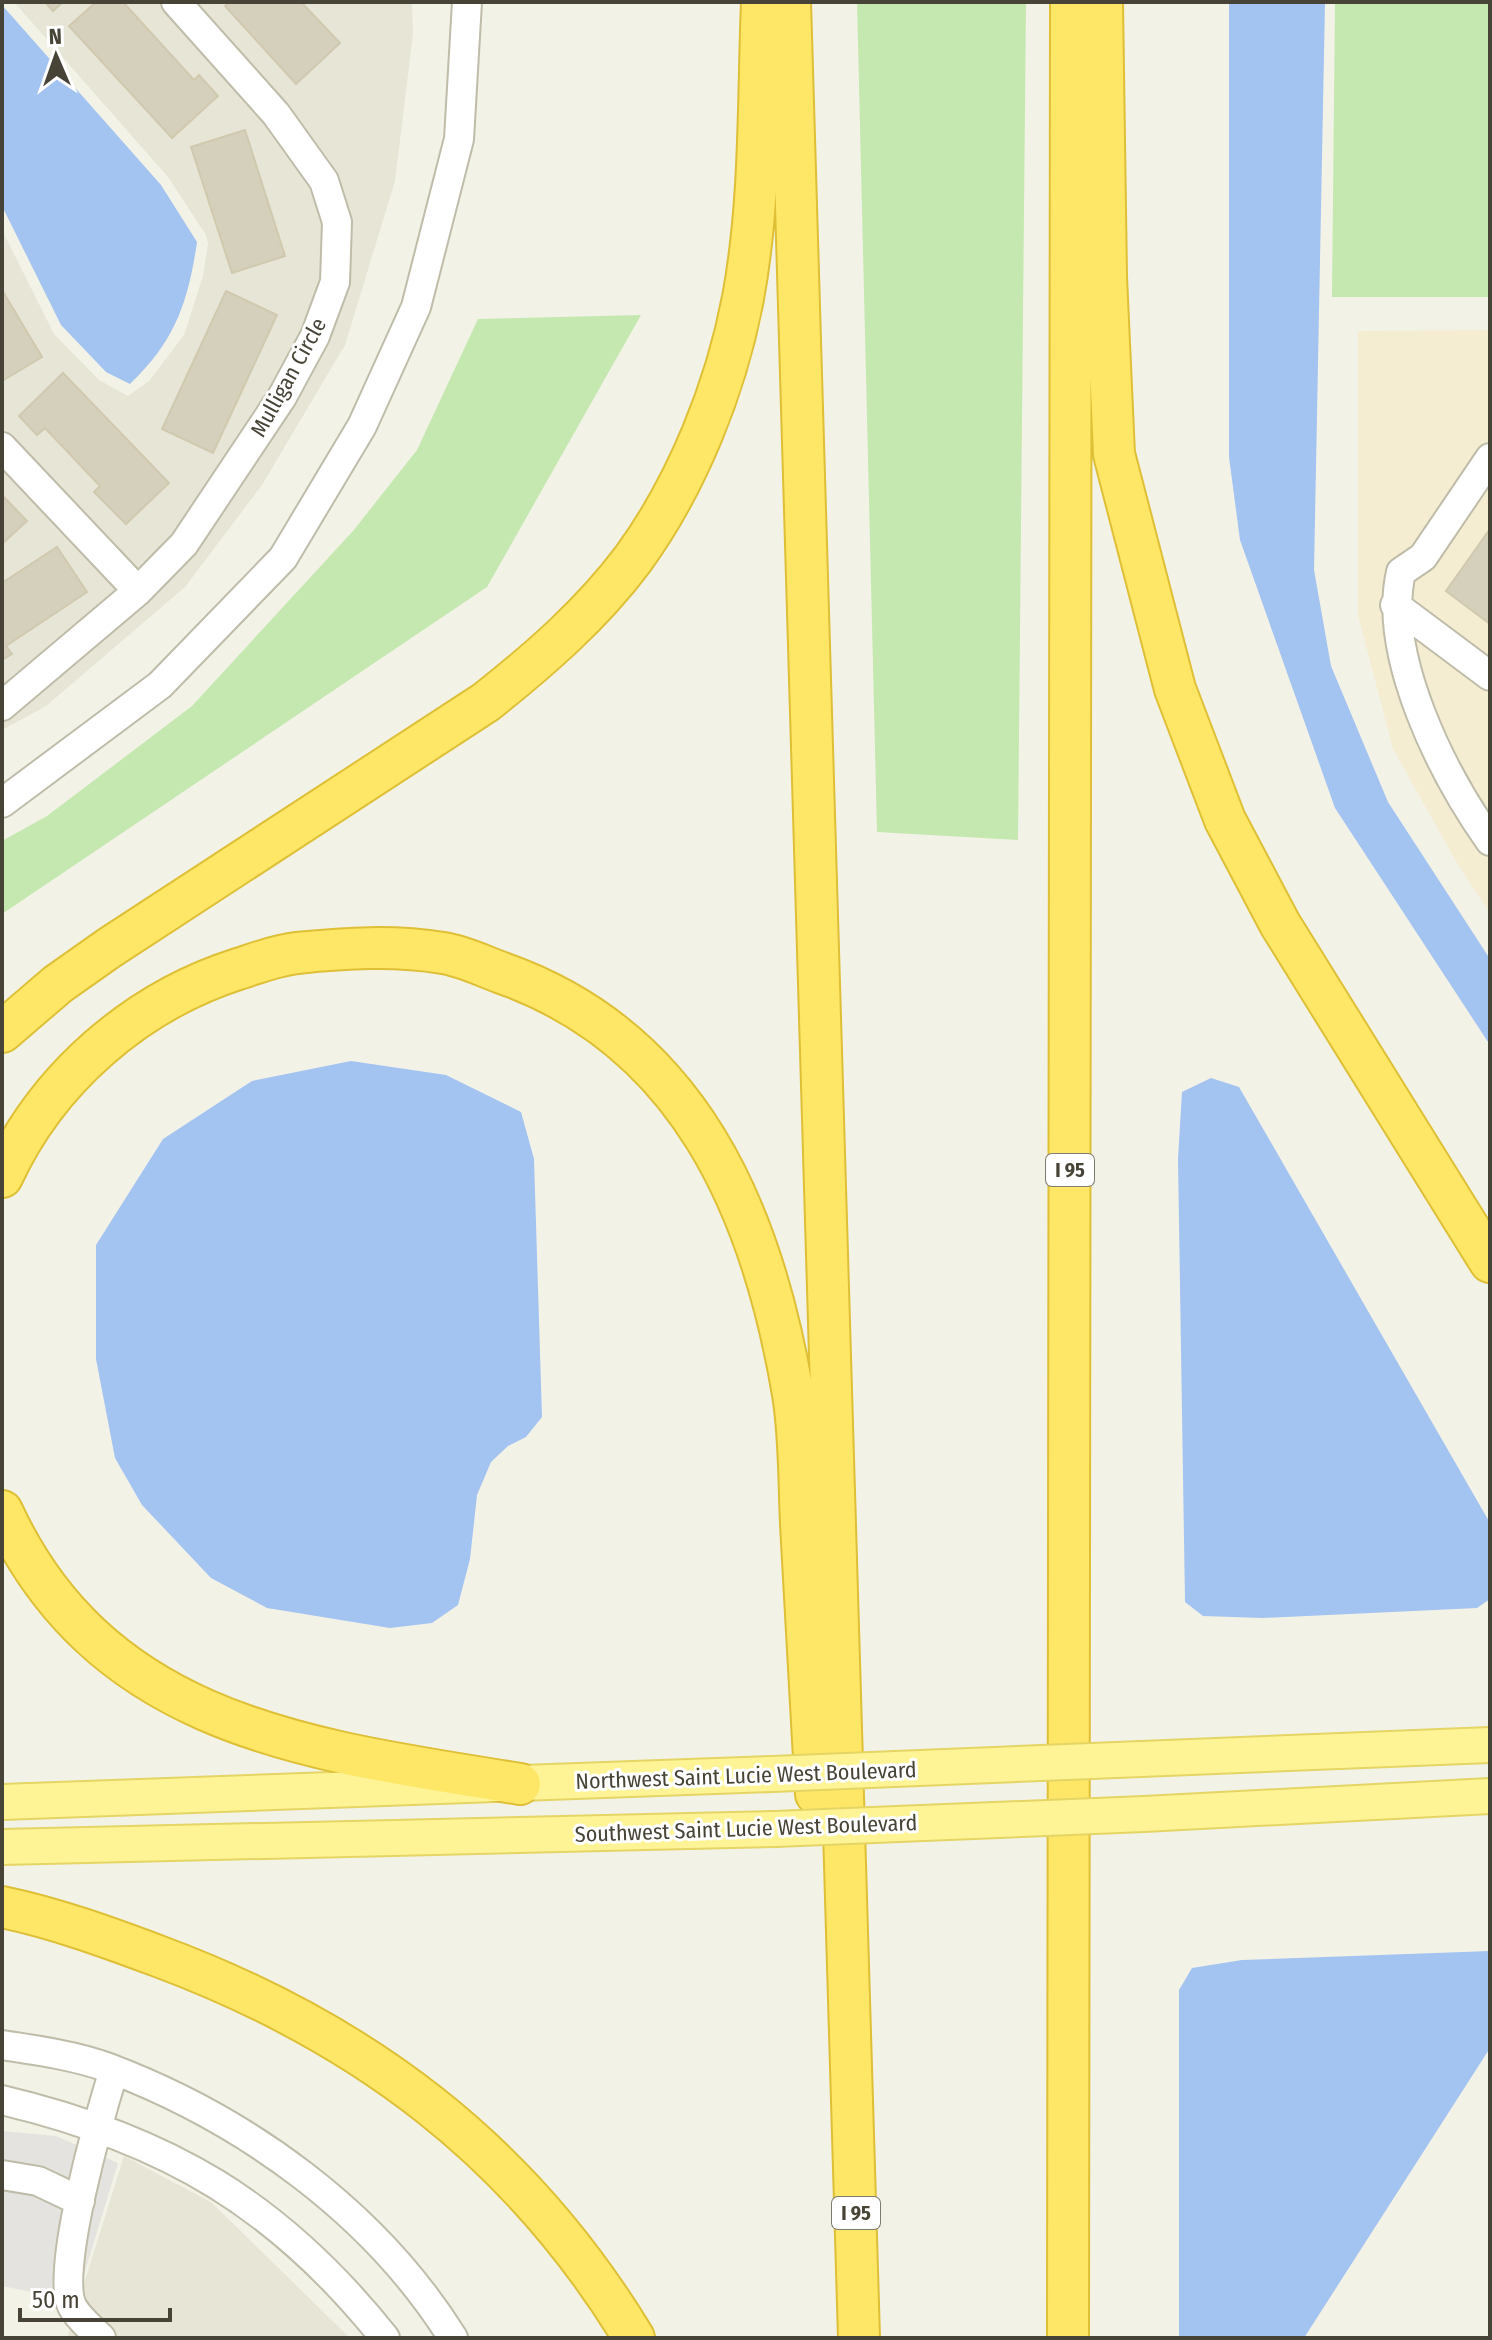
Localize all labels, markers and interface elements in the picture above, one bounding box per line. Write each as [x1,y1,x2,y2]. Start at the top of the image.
north arrow [16,16,96,96]
text: N [48,23,62,50]
street label: Mulligan Circle [245,313,332,441]
road number: I 95 [1046,1154,1094,1186]
street label: Northwest Saint Lucie West Boulevard [575,1756,917,1795]
street label: Southwest Saint Lucie West Boulevard [574,1809,918,1848]
road number: I 95 [832,2197,880,2229]
scale bar [20,2272,170,2322]
text: 50 m [32,2286,80,2314]

